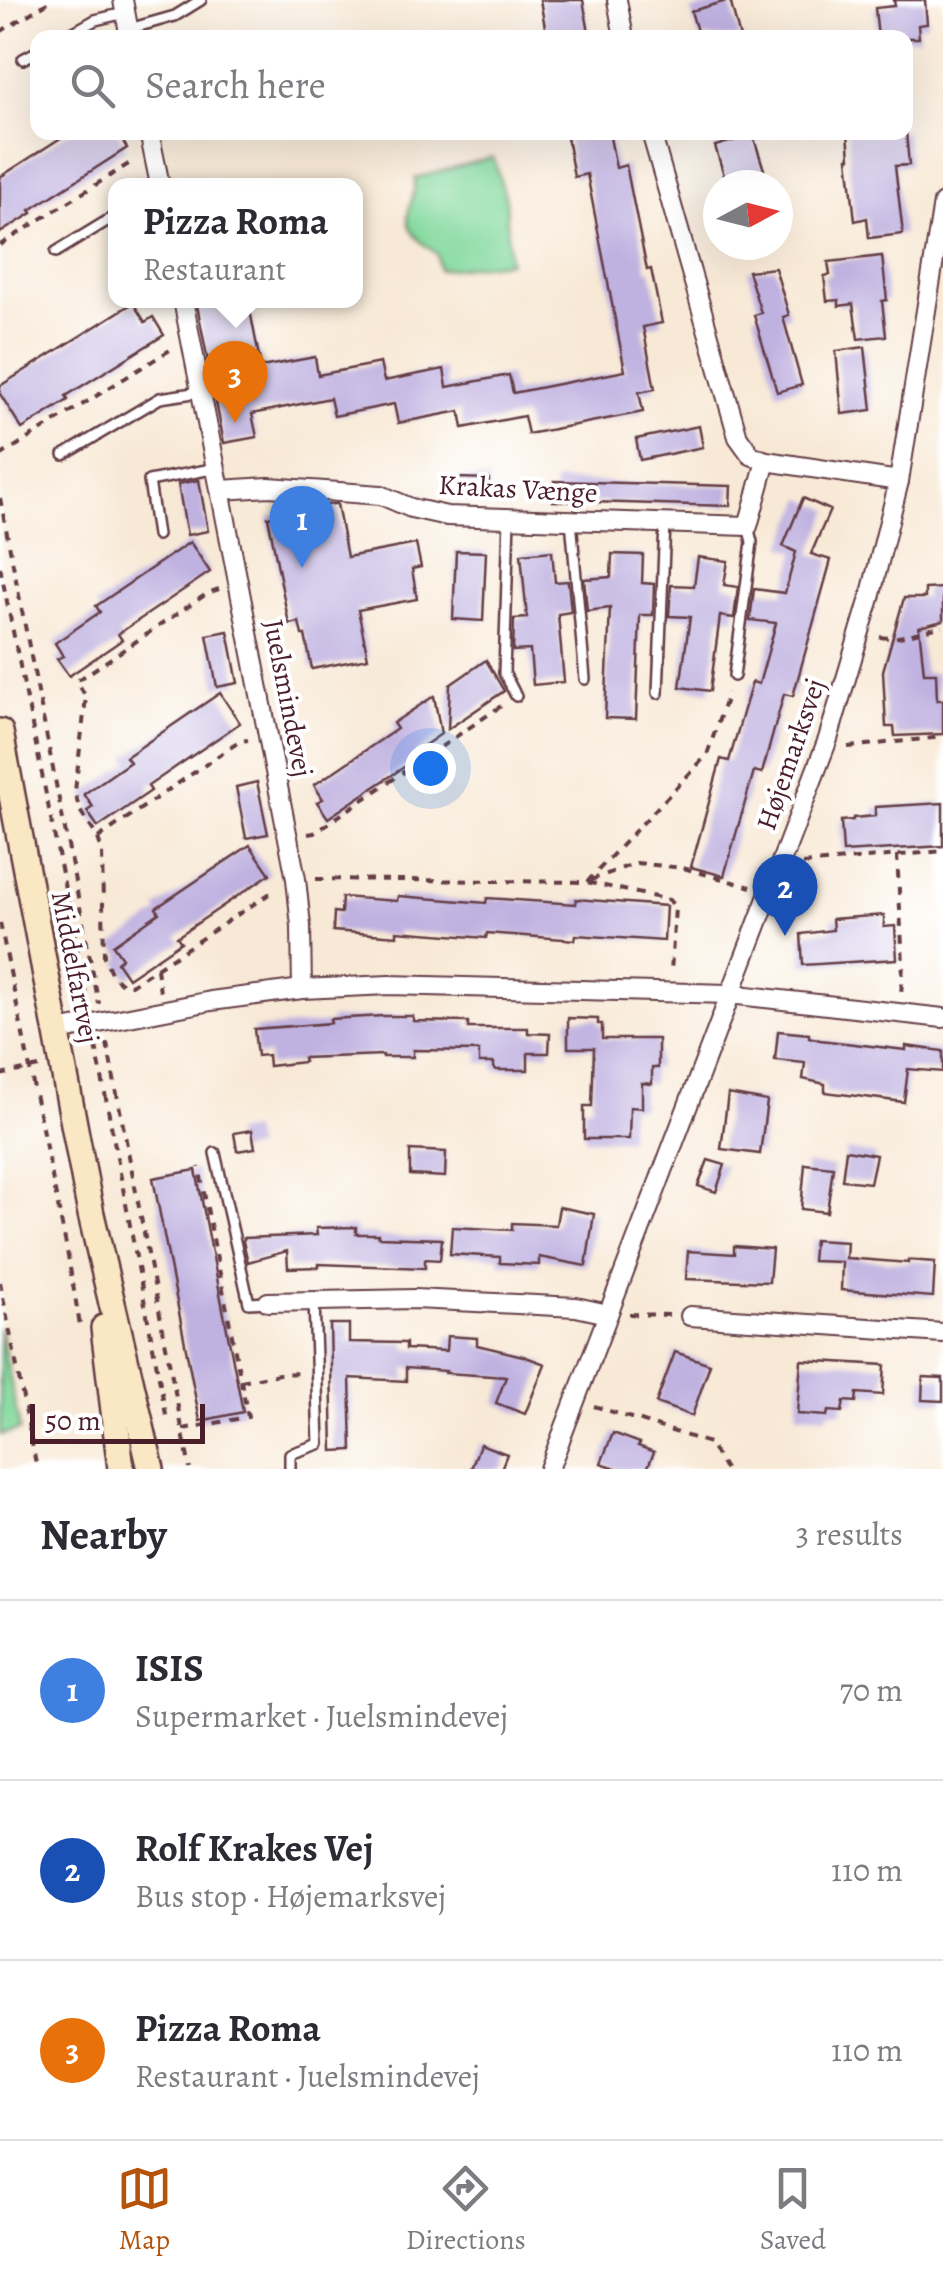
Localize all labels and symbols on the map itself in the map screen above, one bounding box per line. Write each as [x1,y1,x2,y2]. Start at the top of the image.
north arrow [703,170,793,260]
pin: 3 [202,340,268,423]
street label: Krakas Vænge [437,466,598,512]
pin: 1 [270,486,334,568]
street label: Juelsmindevej [254,616,322,780]
street label: Højemarksvej [747,674,835,835]
your location [405,743,456,794]
pin: 2 [752,854,818,936]
street label: Middelfartvej [42,888,108,1047]
scale bar [30,1399,205,1444]

